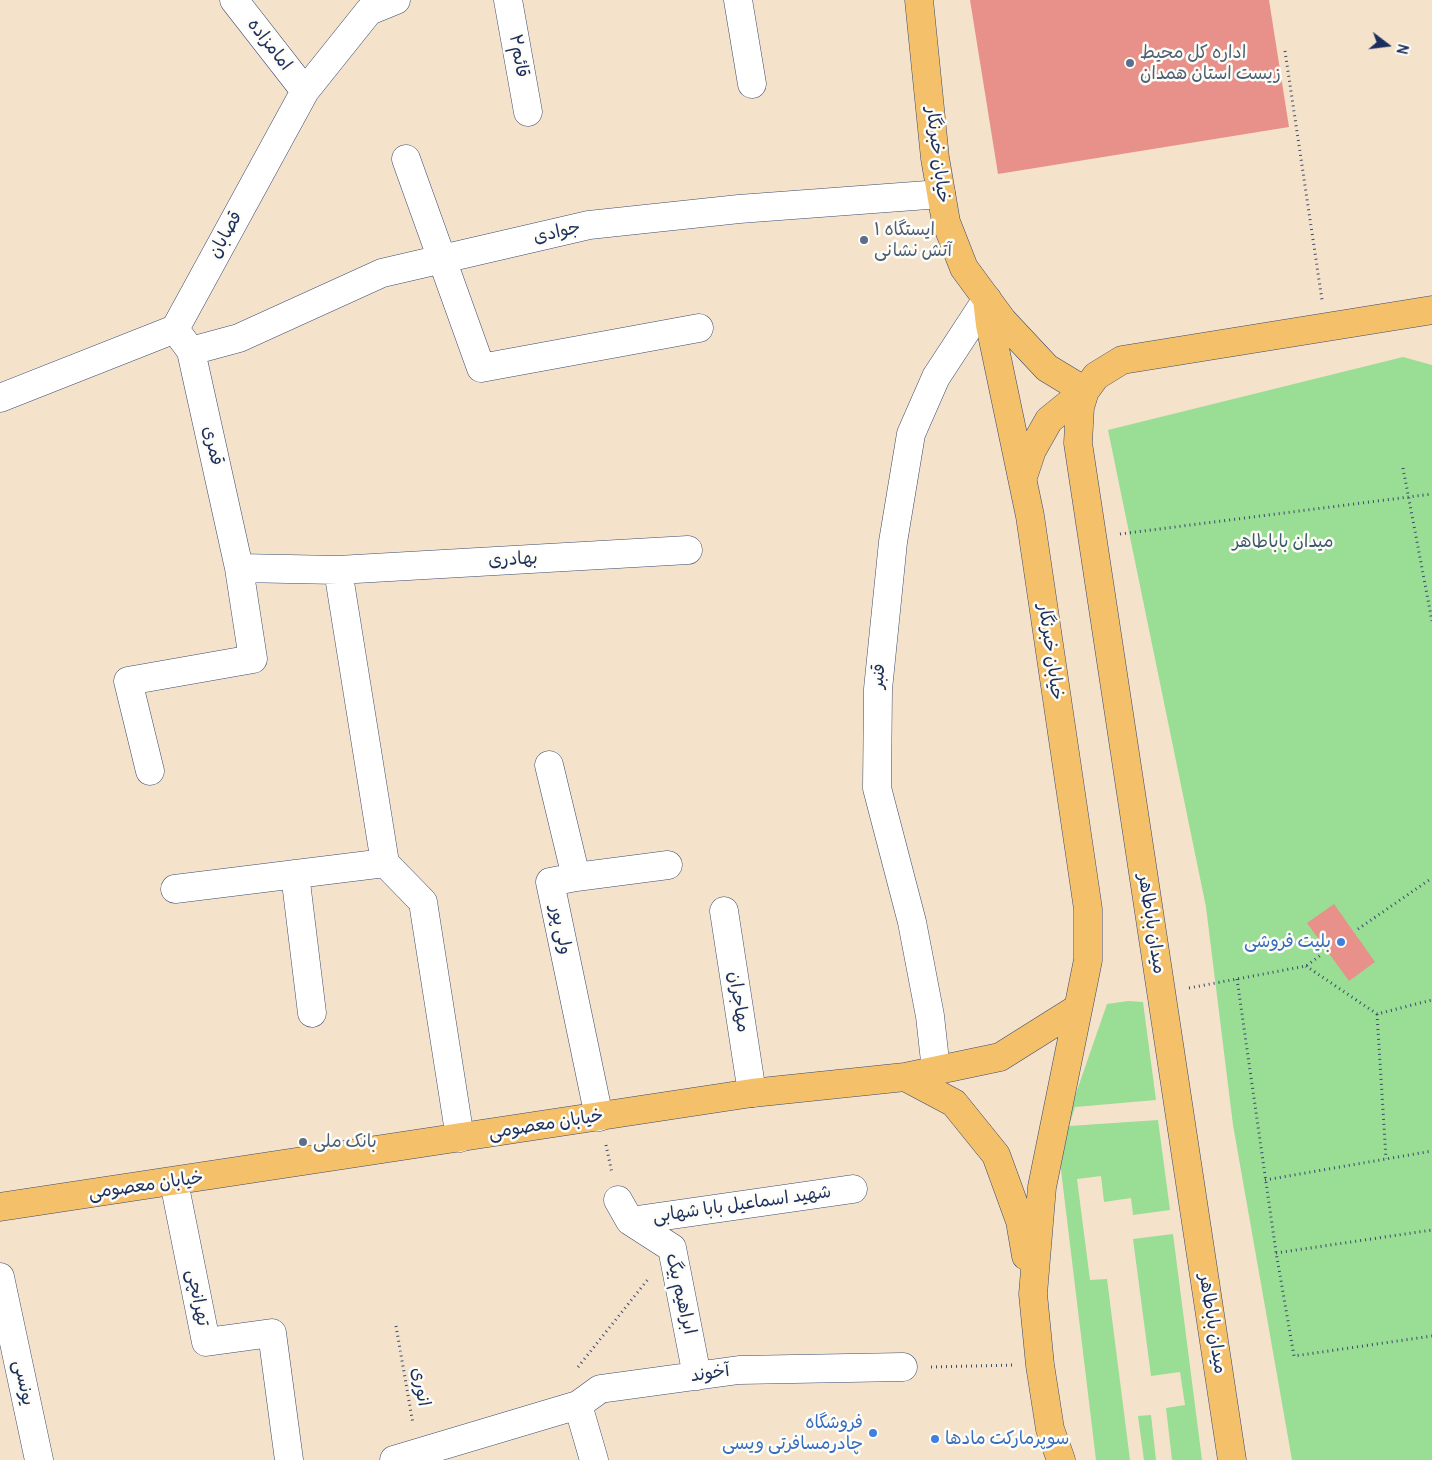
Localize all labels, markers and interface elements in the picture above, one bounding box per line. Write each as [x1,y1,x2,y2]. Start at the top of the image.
street label: امامزاده [242,15,296,75]
north arrow [1362,20,1412,70]
street label: قائم۲ [504,33,532,79]
place label: اداره کل محیط زیست استان همدان [1140,42,1281,84]
text: N [1393,42,1411,56]
marker: اداره کل محیط زیست استان همدان [1124,57,1136,69]
street label: خیابان خبرنگار [920,106,954,204]
street label: قصابان [204,208,248,262]
street label: جوادی [531,217,583,249]
place label: ایستگاه ۱ آتش نشانی [874,219,952,262]
marker: ایستگاه ۱ آتش نشانی [858,234,870,246]
street label: قمری [197,424,227,468]
park label: میدان باباطاهر [1233,531,1333,553]
street label: بهادری [488,548,538,572]
street label: خیابان خبرنگار [1033,603,1067,701]
street label: قنبر [867,663,891,689]
street label: میدان باباطاهر [1132,872,1170,976]
street label: ولی پور [544,903,576,957]
place label: بلیت فروشی [1244,931,1331,953]
marker: بلیت فروشی [1335,936,1347,948]
street label: مهاجران [723,970,753,1034]
street label: خیابان معصومی [487,1105,605,1145]
place label: بانک ملی [313,1131,377,1153]
marker: بانک ملی [297,1136,309,1148]
street label: خیابان معصومی [87,1167,205,1205]
street label: شهید اسماعیل بابا شهابی [651,1182,833,1228]
street label: ابراهیم بیگ [660,1251,700,1337]
street label: تهرانچی [181,1268,213,1328]
street label: میدان باباطاهر [1193,1272,1231,1376]
street label: یونسی [8,1358,38,1408]
street label: آخوند [689,1361,731,1387]
street label: انوری [406,1366,434,1408]
place label: فروشگاه چادرمسافرتی ویسی [722,1412,863,1455]
marker: فروشگاه چادرمسافرتی ویسی [867,1427,879,1439]
place label: سوپرمارکت مادها [945,1428,1069,1450]
marker: سوپرمارکت مادها [929,1433,941,1445]

